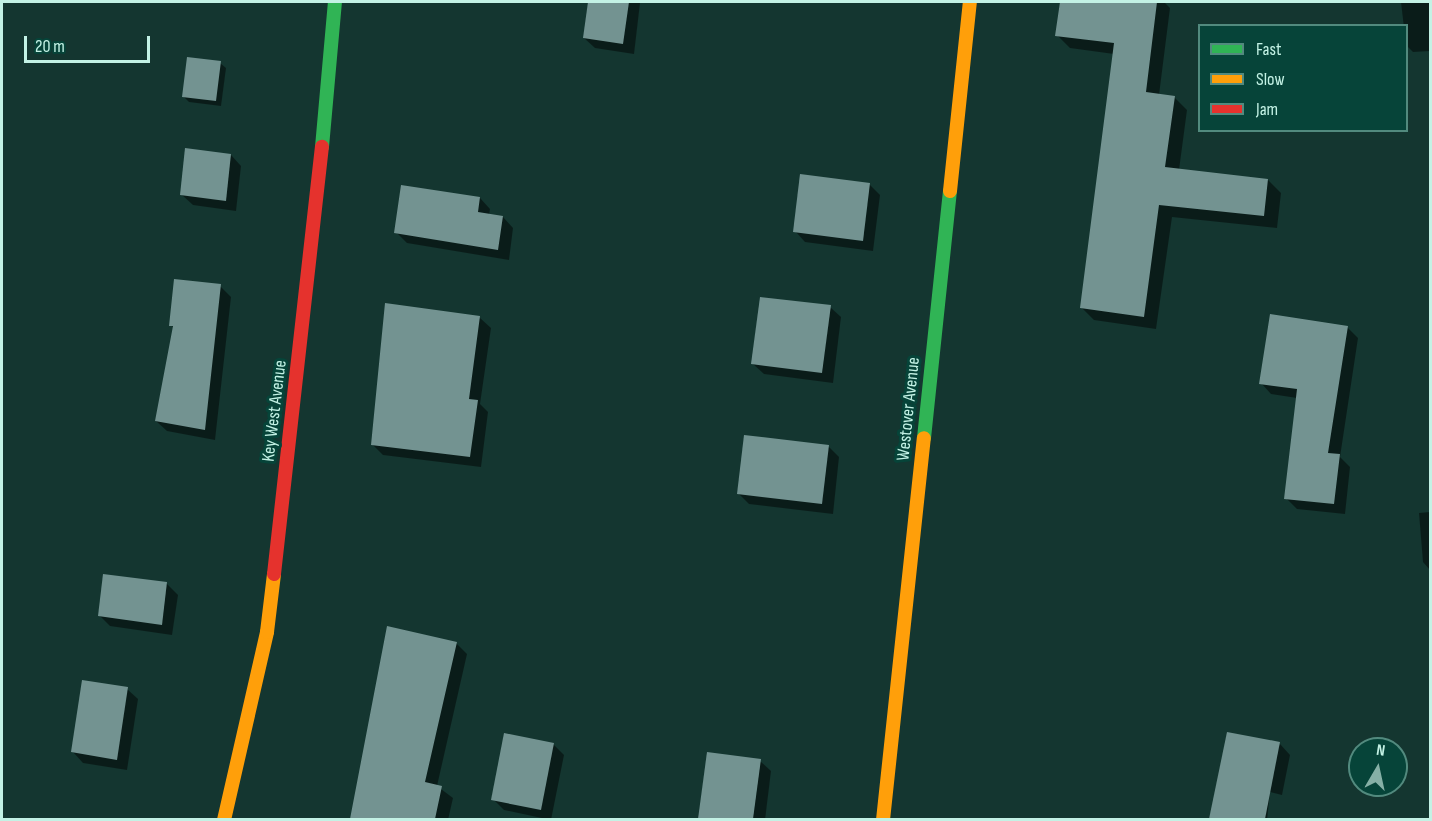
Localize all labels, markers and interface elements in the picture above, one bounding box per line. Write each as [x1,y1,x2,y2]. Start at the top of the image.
scale bar [27,24,153,62]
legend [1198,24,1408,132]
text: 20 m [35,36,65,57]
text: Fast [1256,39,1281,60]
text: Slow [1256,69,1285,90]
text: Jam [1256,99,1278,120]
street label: Westover Avenue [893,356,925,462]
street label: Key West Avenue [258,359,292,463]
north arrow [1348,737,1408,797]
text: N [1375,741,1386,761]

